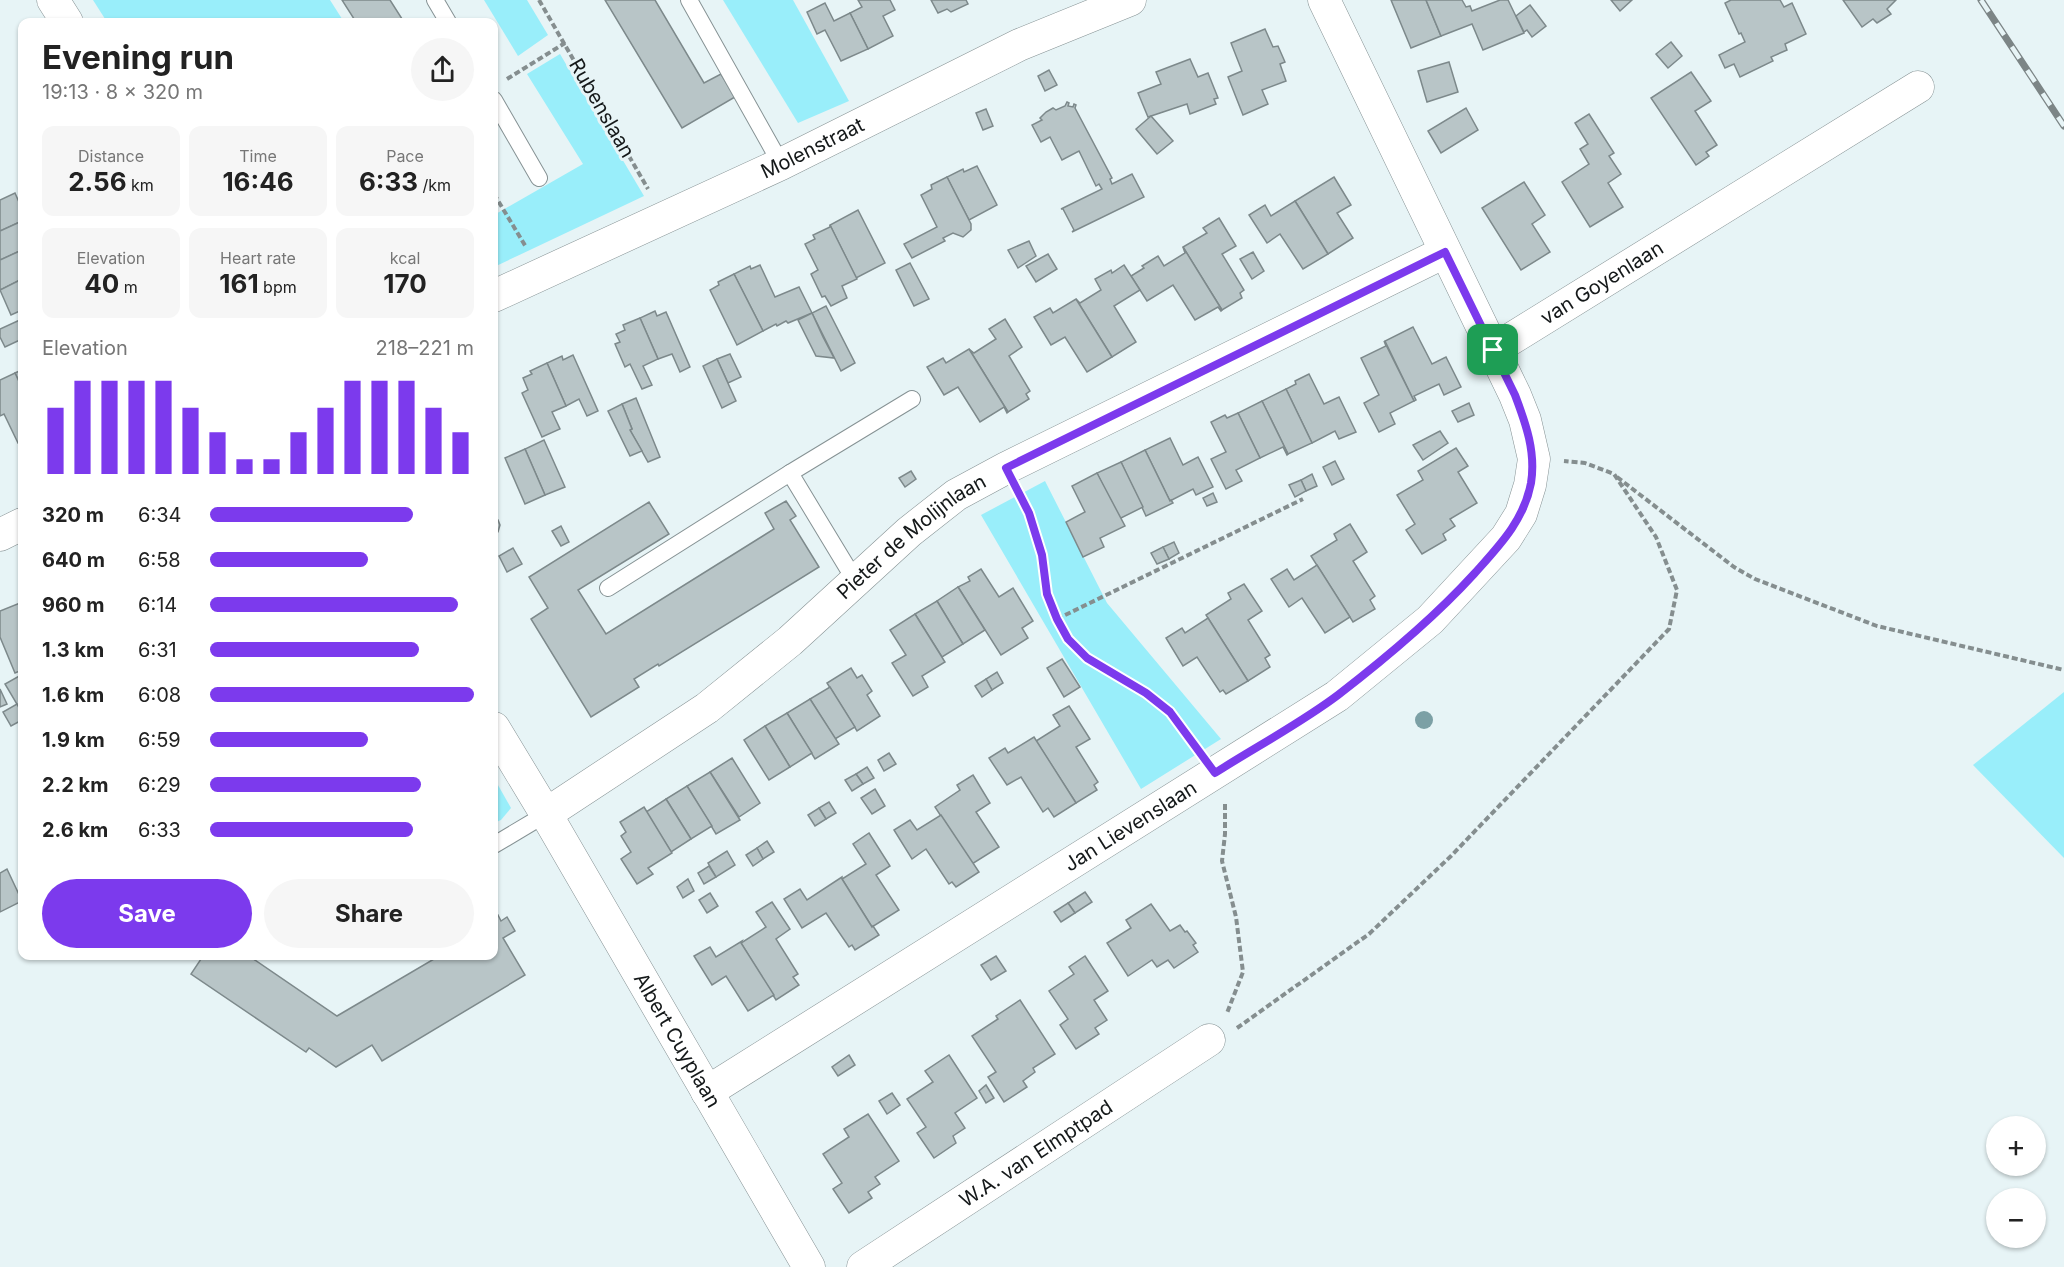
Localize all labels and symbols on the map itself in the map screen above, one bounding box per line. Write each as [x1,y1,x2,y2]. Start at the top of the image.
street label: Rubenslaan [564,54,640,162]
street label: Molenstraat [757,112,868,184]
street label: van Goyenlaan [1536,236,1668,330]
pin [1467,324,1518,375]
street label: Pieter de Molijnlaan [832,469,990,604]
street label: Jan Lievenslaan [1060,775,1201,876]
street label: Albert Cuyplaan [629,969,726,1112]
street label: W.A. van Elmptpad [955,1095,1117,1212]

